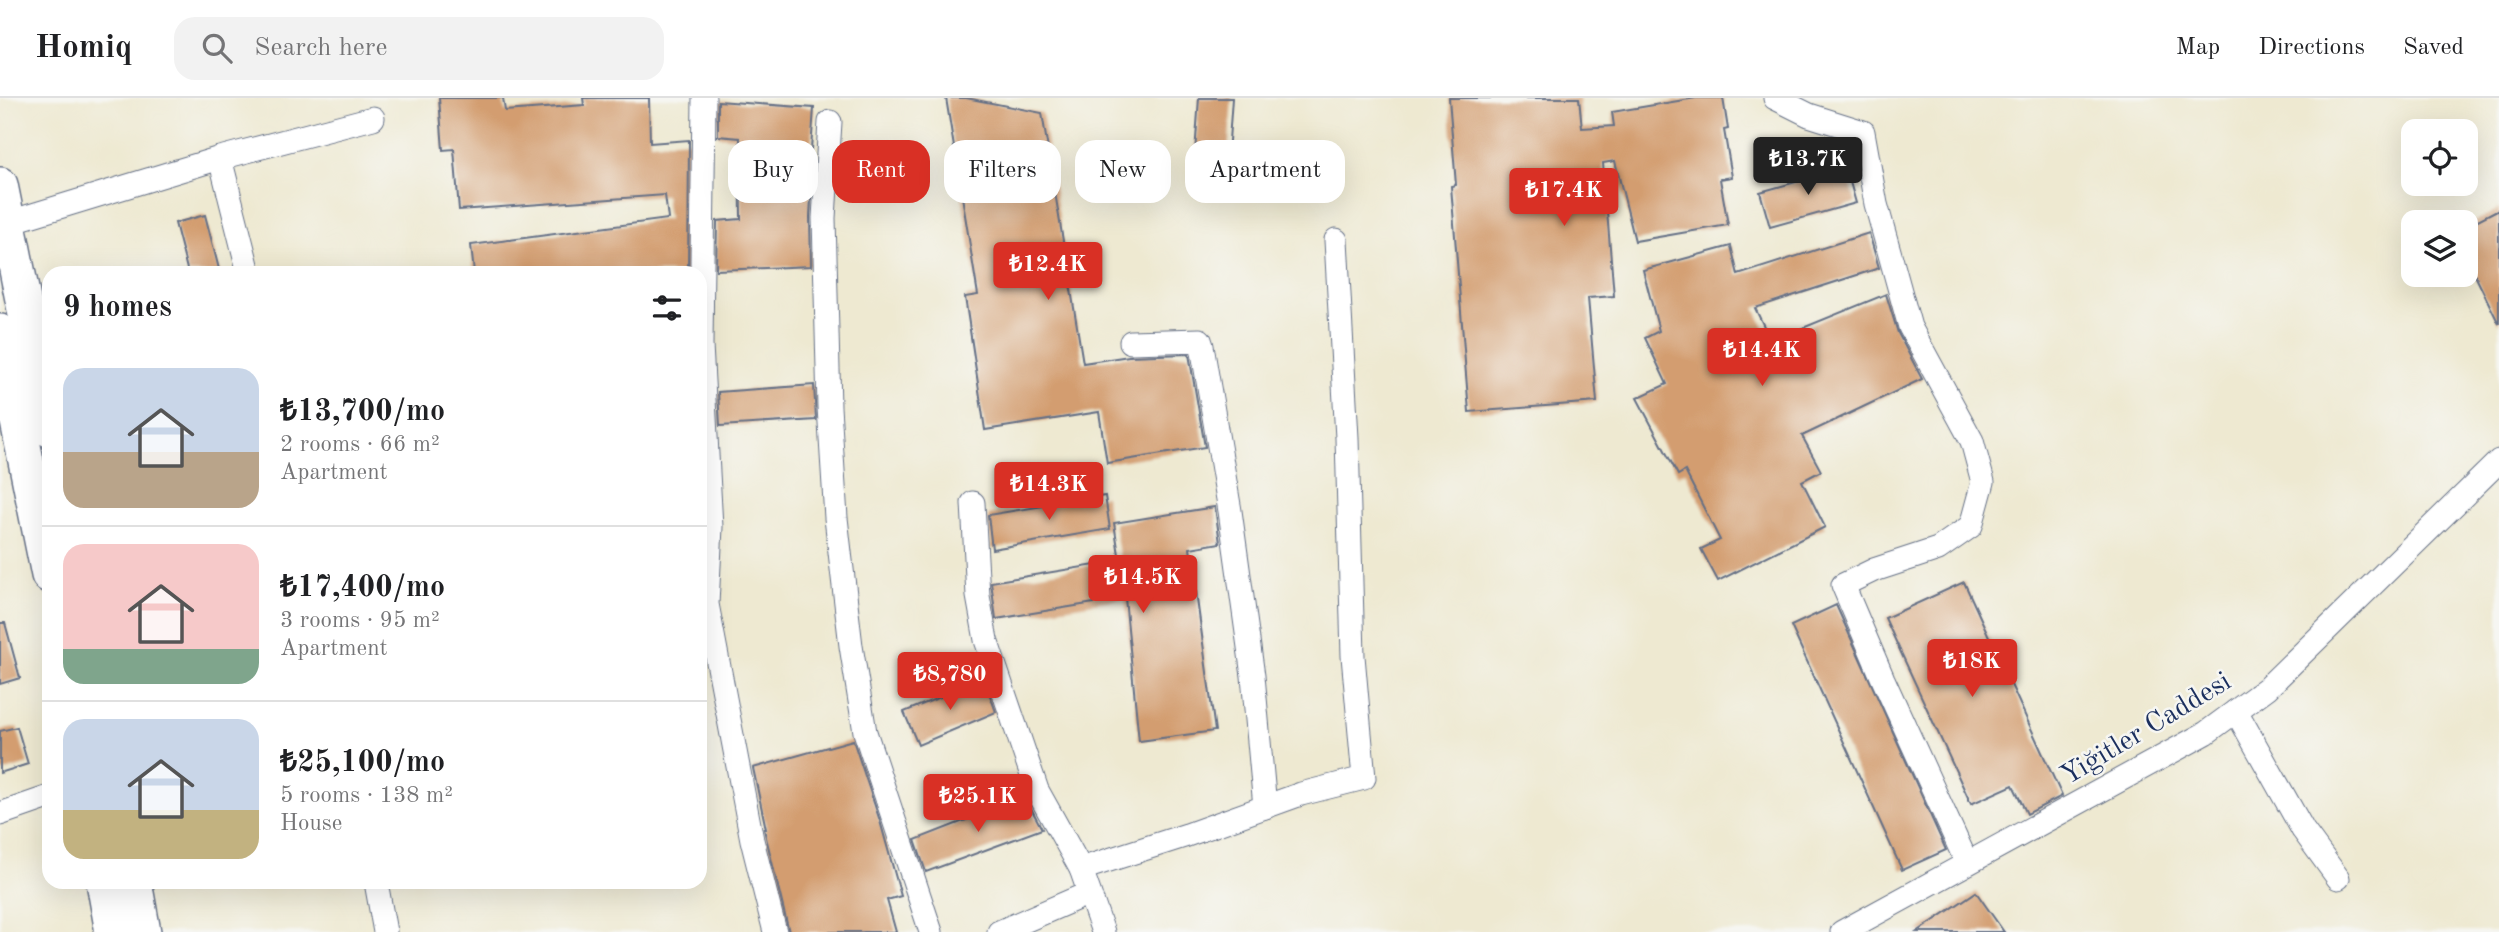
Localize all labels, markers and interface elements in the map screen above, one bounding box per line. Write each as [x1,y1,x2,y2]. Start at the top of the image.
search box [174,17,664,80]
icon: search [198,29,236,67]
text: Homiq [35,32,132,65]
text: Search here [254,35,387,61]
text: Map [2176,36,2220,60]
text: Directions [2258,36,2365,60]
text: Saved [2403,36,2464,60]
map controls [2401,119,2478,287]
button: locate [2401,119,2478,196]
pin: ₺13.7K [1751,138,1865,197]
chip: Buy [728,140,818,203]
chip: Rent [832,140,930,203]
chip: Filters [944,140,1061,203]
chip: New [1075,140,1171,203]
chip: Apartment [1185,140,1345,203]
text: ₺13.7K [1769,148,1847,171]
pin: ₺17.4K [1507,169,1621,228]
text: ₺17.4K [1525,179,1603,202]
button: layers [2401,210,2478,287]
pin: ₺12.4K [991,242,1105,302]
text: ₺12.4K [1009,253,1087,276]
icon: filters [648,289,686,327]
text: 9 homes [63,293,172,323]
pin: ₺14.4K [1705,328,1819,388]
text: ₺14.4K [1723,339,1801,362]
icon: home [119,396,203,480]
text: ₺13,700/mo [280,397,445,427]
text: 2 rooms · 66 m² [280,433,440,456]
text: Apartment [280,461,388,484]
pin: ₺14.3K [992,462,1106,522]
text: ₺14.3K [1010,473,1088,496]
pin: ₺14.5K [1086,556,1200,615]
text: ₺14.5K [1104,566,1182,589]
icon: home [119,572,203,656]
text: ₺17,400/mo [280,573,445,603]
text: 3 rooms · 95 m² [280,609,440,632]
text: Apartment [280,637,388,660]
pin: ₺18K [1931,640,2013,699]
text: ₺18K [1943,650,2001,673]
pin: ₺8,780 [893,652,1007,712]
text: ₺8,780 [914,663,986,686]
street label: Yiğitler Caddesi [2057,668,2236,791]
icon: home [119,747,203,831]
text: ₺25,100/mo [280,748,445,778]
pin: ₺25.1K [921,774,1035,834]
text: 5 rooms · 138 m² [280,784,453,807]
text: ₺25.1K [939,785,1017,808]
text: House [280,812,342,835]

